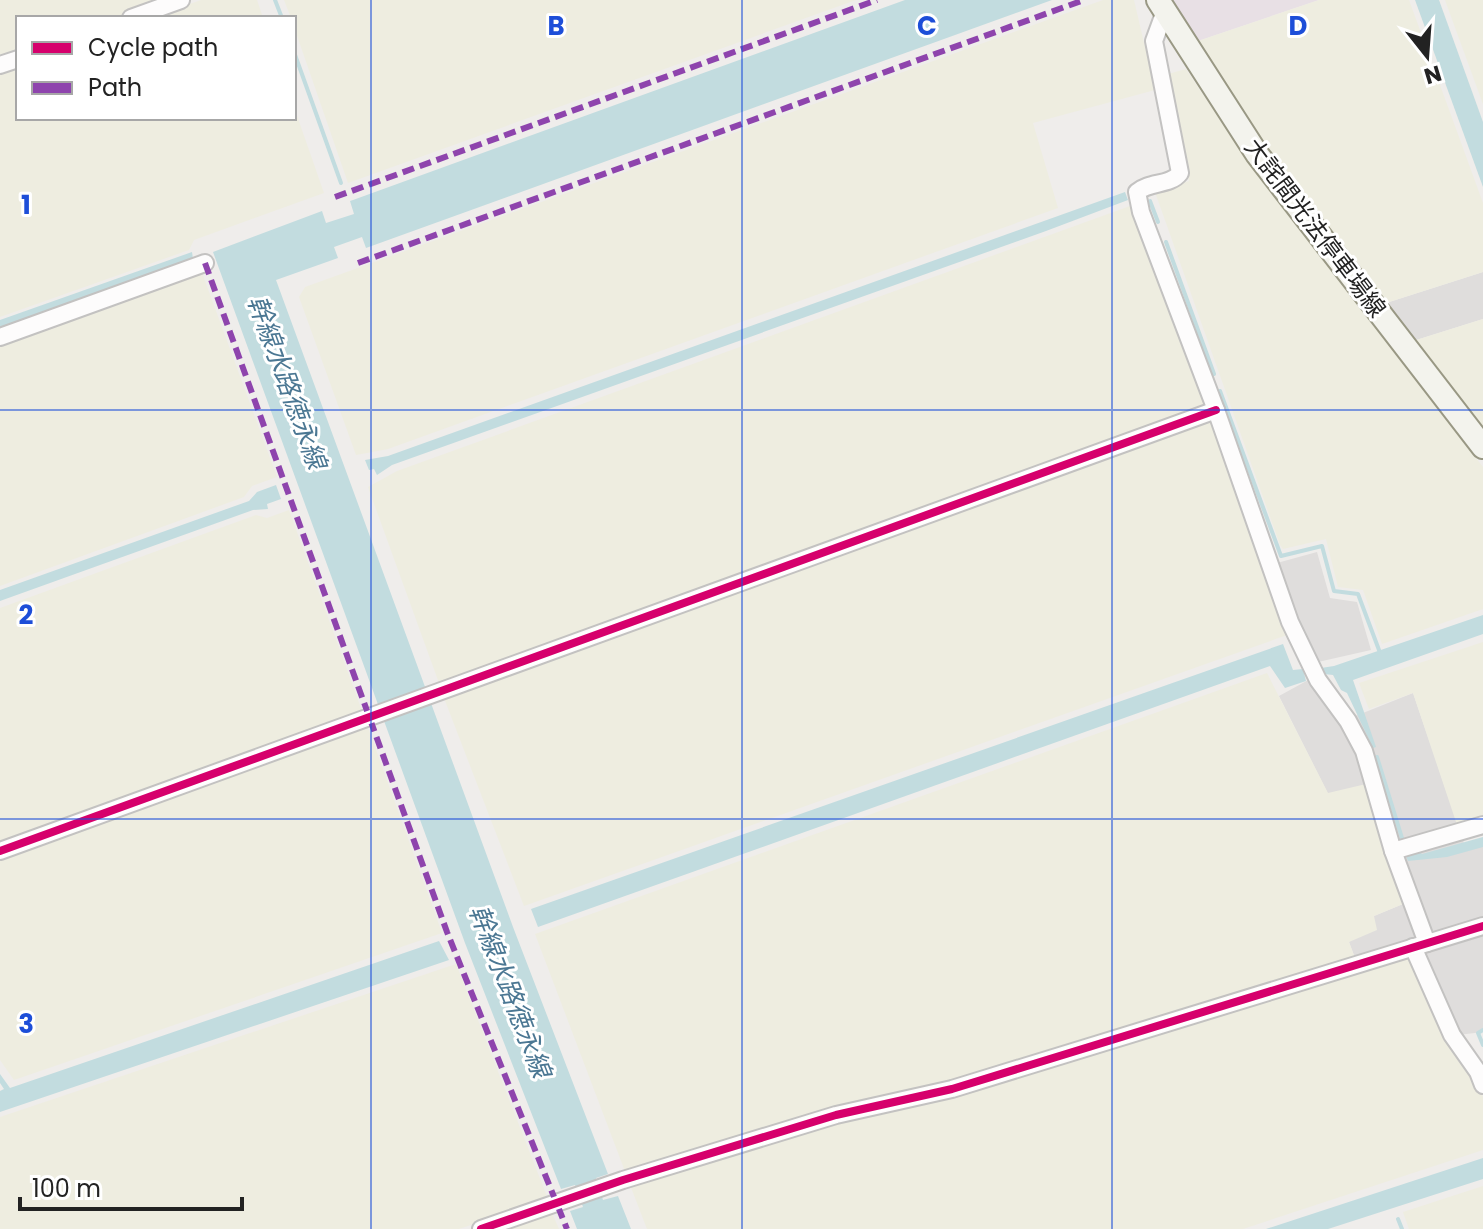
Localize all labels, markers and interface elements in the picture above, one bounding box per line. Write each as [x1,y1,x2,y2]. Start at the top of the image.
text: B [547,8,565,44]
text: C [917,8,937,44]
text: D [1289,8,1308,44]
legend [16,16,296,120]
north arrow [1387,16,1467,96]
text: Cycle path [88,31,218,64]
text: N [1420,57,1445,92]
text: Path [88,71,142,104]
street label: 大詫間光法停車場線 [1237,132,1394,324]
text: 1 [21,187,31,223]
water label: 幹線水路徳永線 [239,290,336,476]
text: 2 [19,597,34,633]
water label: 幹線水路徳永線 [461,900,560,1085]
text: 3 [18,1006,34,1042]
scale bar [20,1161,242,1211]
text: 100 m [32,1172,101,1205]

